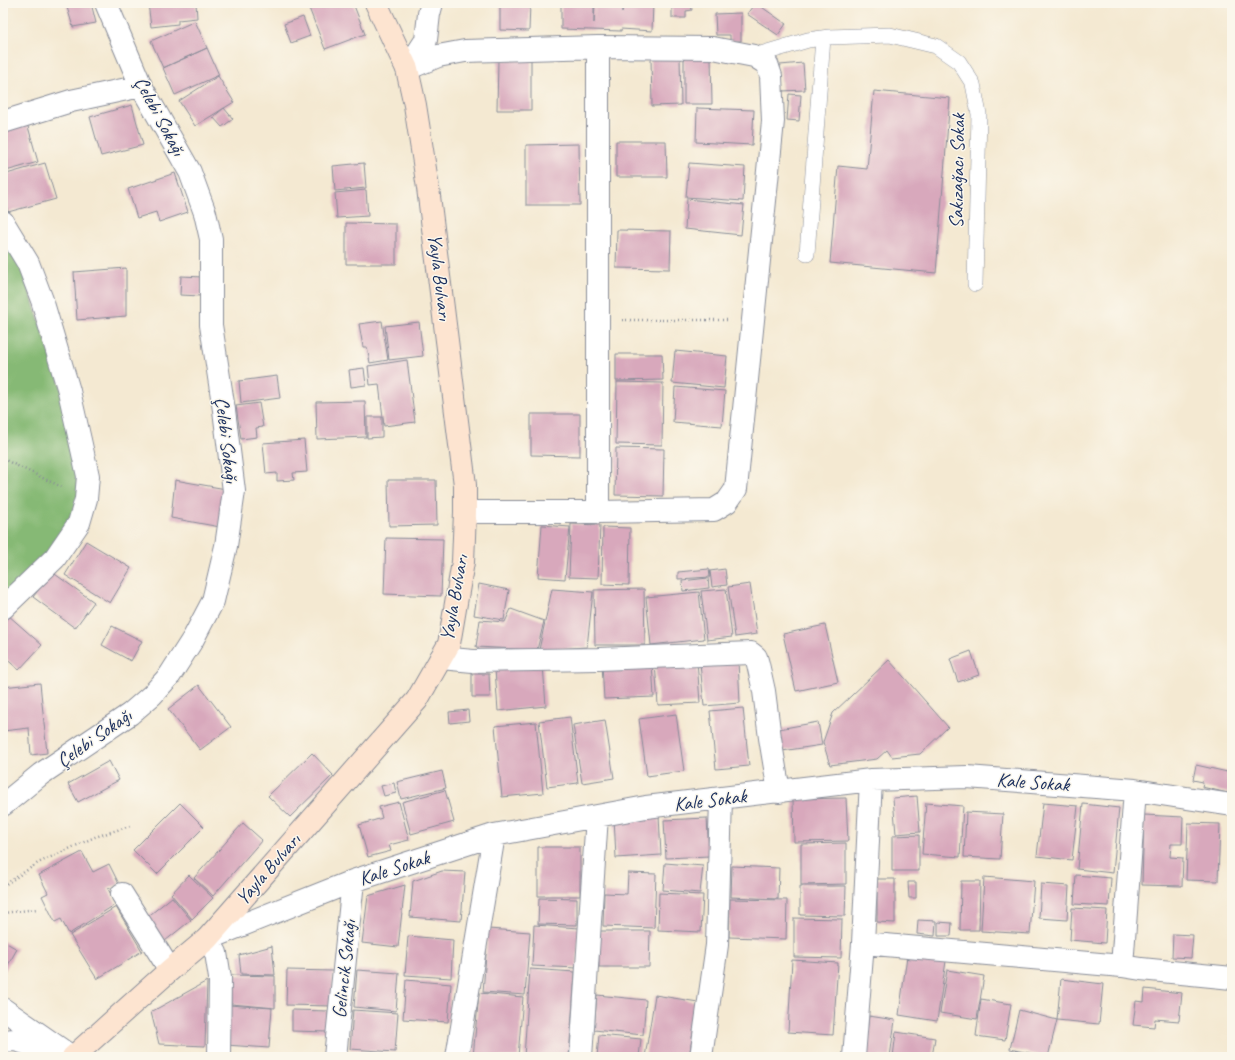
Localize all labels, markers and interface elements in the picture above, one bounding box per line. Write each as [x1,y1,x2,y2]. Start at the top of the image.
street label: Çelebi Sokağı [129,72,192,161]
street label: Sakızağacı Sokak [943,112,971,229]
street label: Yayla Bulvarı [422,232,458,323]
street label: Çelebi Sokağı [209,396,245,486]
street label: Yayla Bulvarı [434,552,474,643]
street label: Çelebi Sokağı [52,702,138,773]
street label: Kale Sokak [996,767,1072,797]
street label: Kale Sokak [672,783,749,817]
street label: Yayla Bulvarı [230,827,307,910]
street label: Kale Sokak [356,844,434,891]
street label: Gelincik Sokağı [326,917,362,1019]

